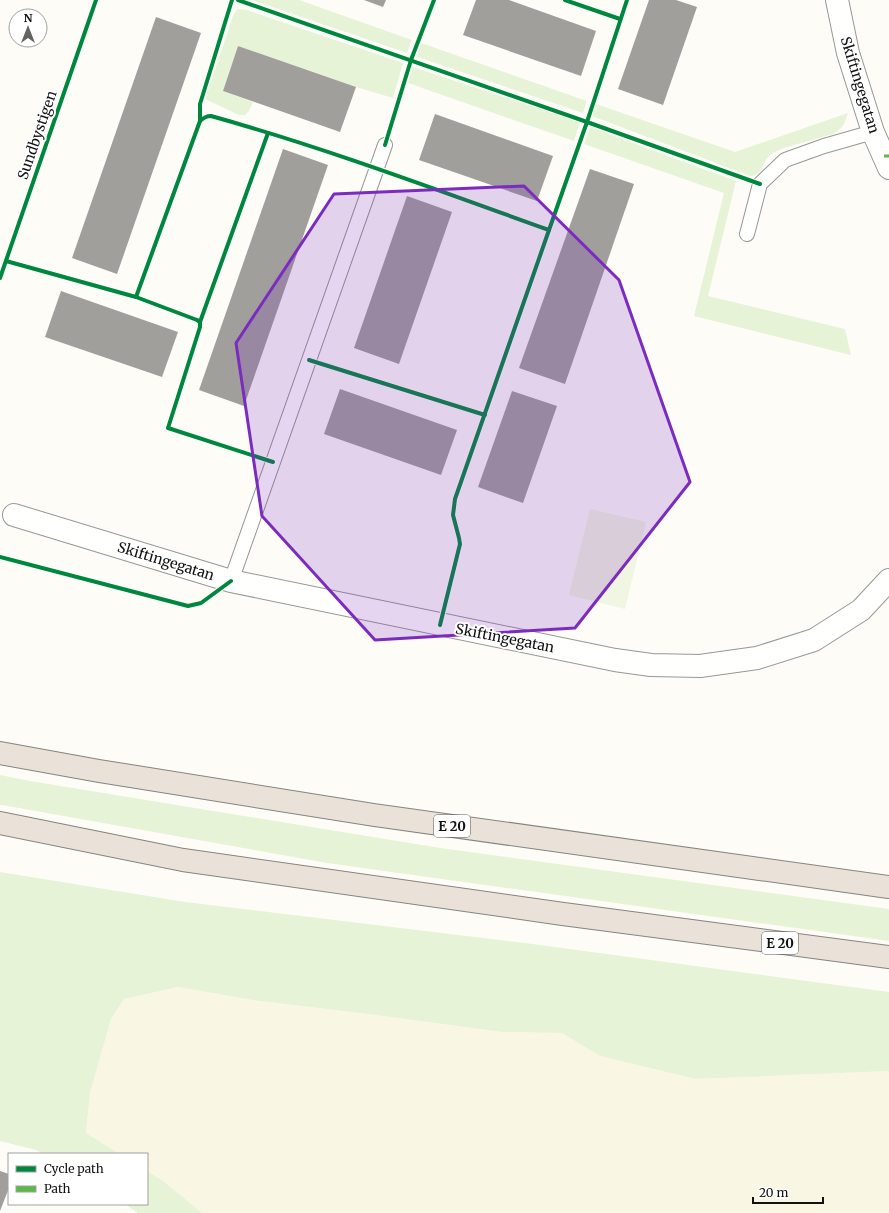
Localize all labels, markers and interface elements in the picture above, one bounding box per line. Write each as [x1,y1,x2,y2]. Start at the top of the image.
north arrow [8,8,48,48]
text: N [24,11,33,25]
street label: Skiftingegatan [837,34,883,136]
street label: Sundbystigen [13,88,61,182]
street label: Skiftingegatan [115,538,217,584]
street label: Skiftingegatan [454,620,556,656]
road number: E 20 [434,815,470,837]
road number: E 20 [762,932,798,954]
legend [8,1153,148,1205]
text: Cycle path [44,1161,104,1176]
scale bar [753,1179,823,1205]
text: Path [44,1181,70,1196]
text: 20 m [759,1185,788,1200]

